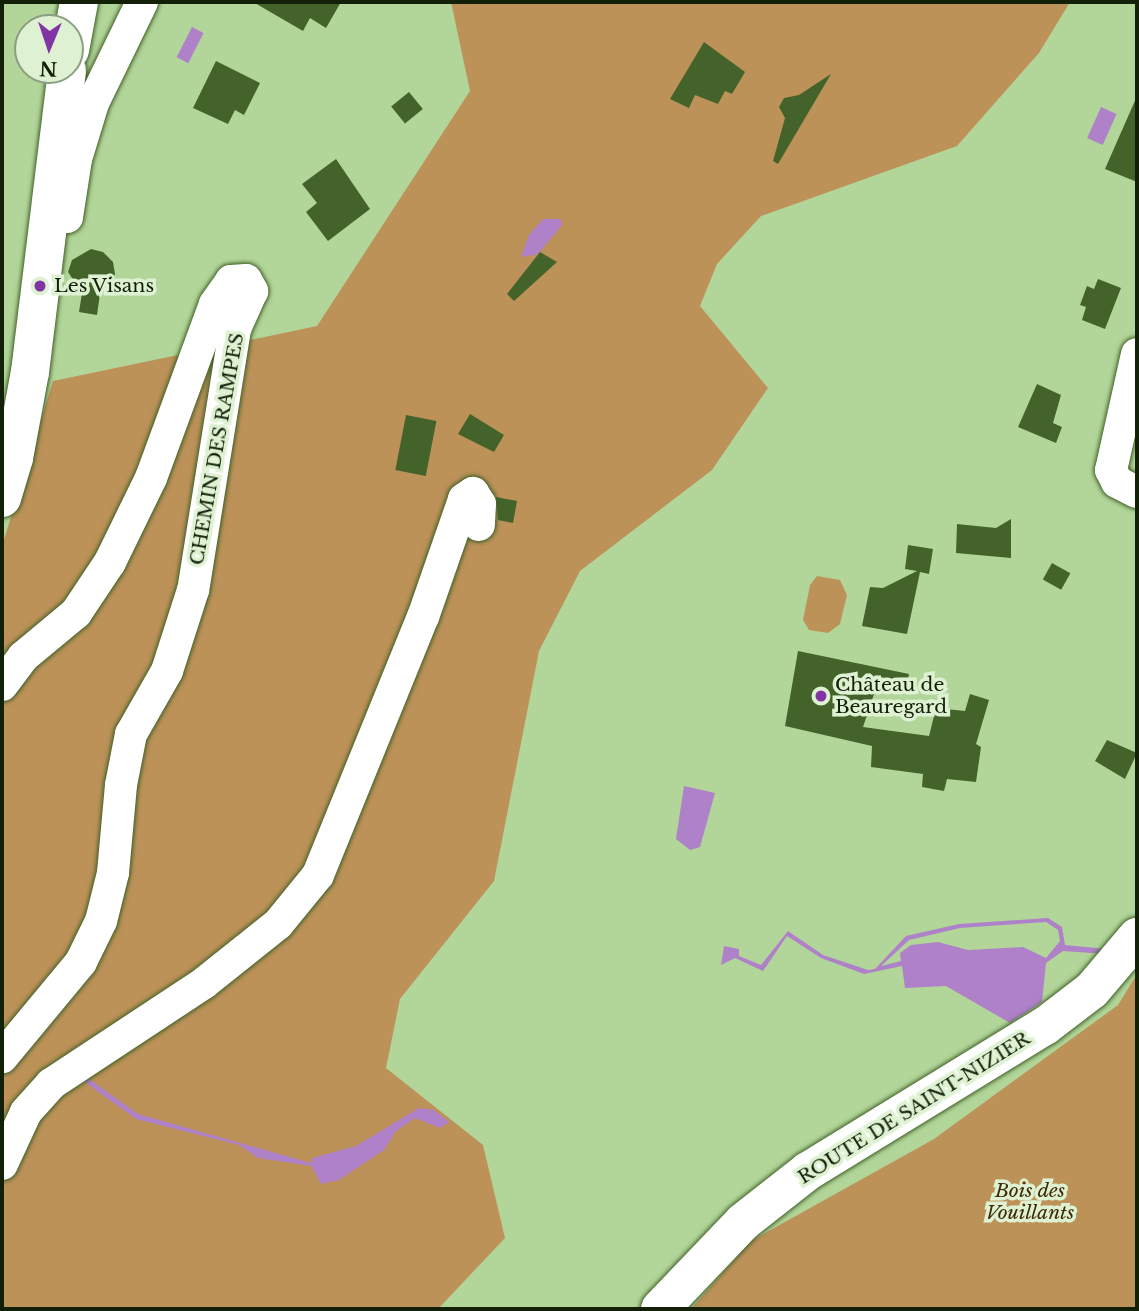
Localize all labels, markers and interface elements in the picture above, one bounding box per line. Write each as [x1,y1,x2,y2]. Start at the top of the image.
north arrow [14,14,84,84]
text: N [39,57,58,80]
place label: Les Visans [54,275,155,297]
marker: Les Visans [32,278,48,294]
street label: CHEMIN DES RAMPES [185,331,249,567]
place label: Château de Beauregard [835,674,947,718]
marker: Château de Beauregard [813,688,829,704]
street label: ROUTE DE SAINT-NIZIER [794,1027,1034,1189]
park label: Bois des Vouillants [986,1180,1074,1224]

